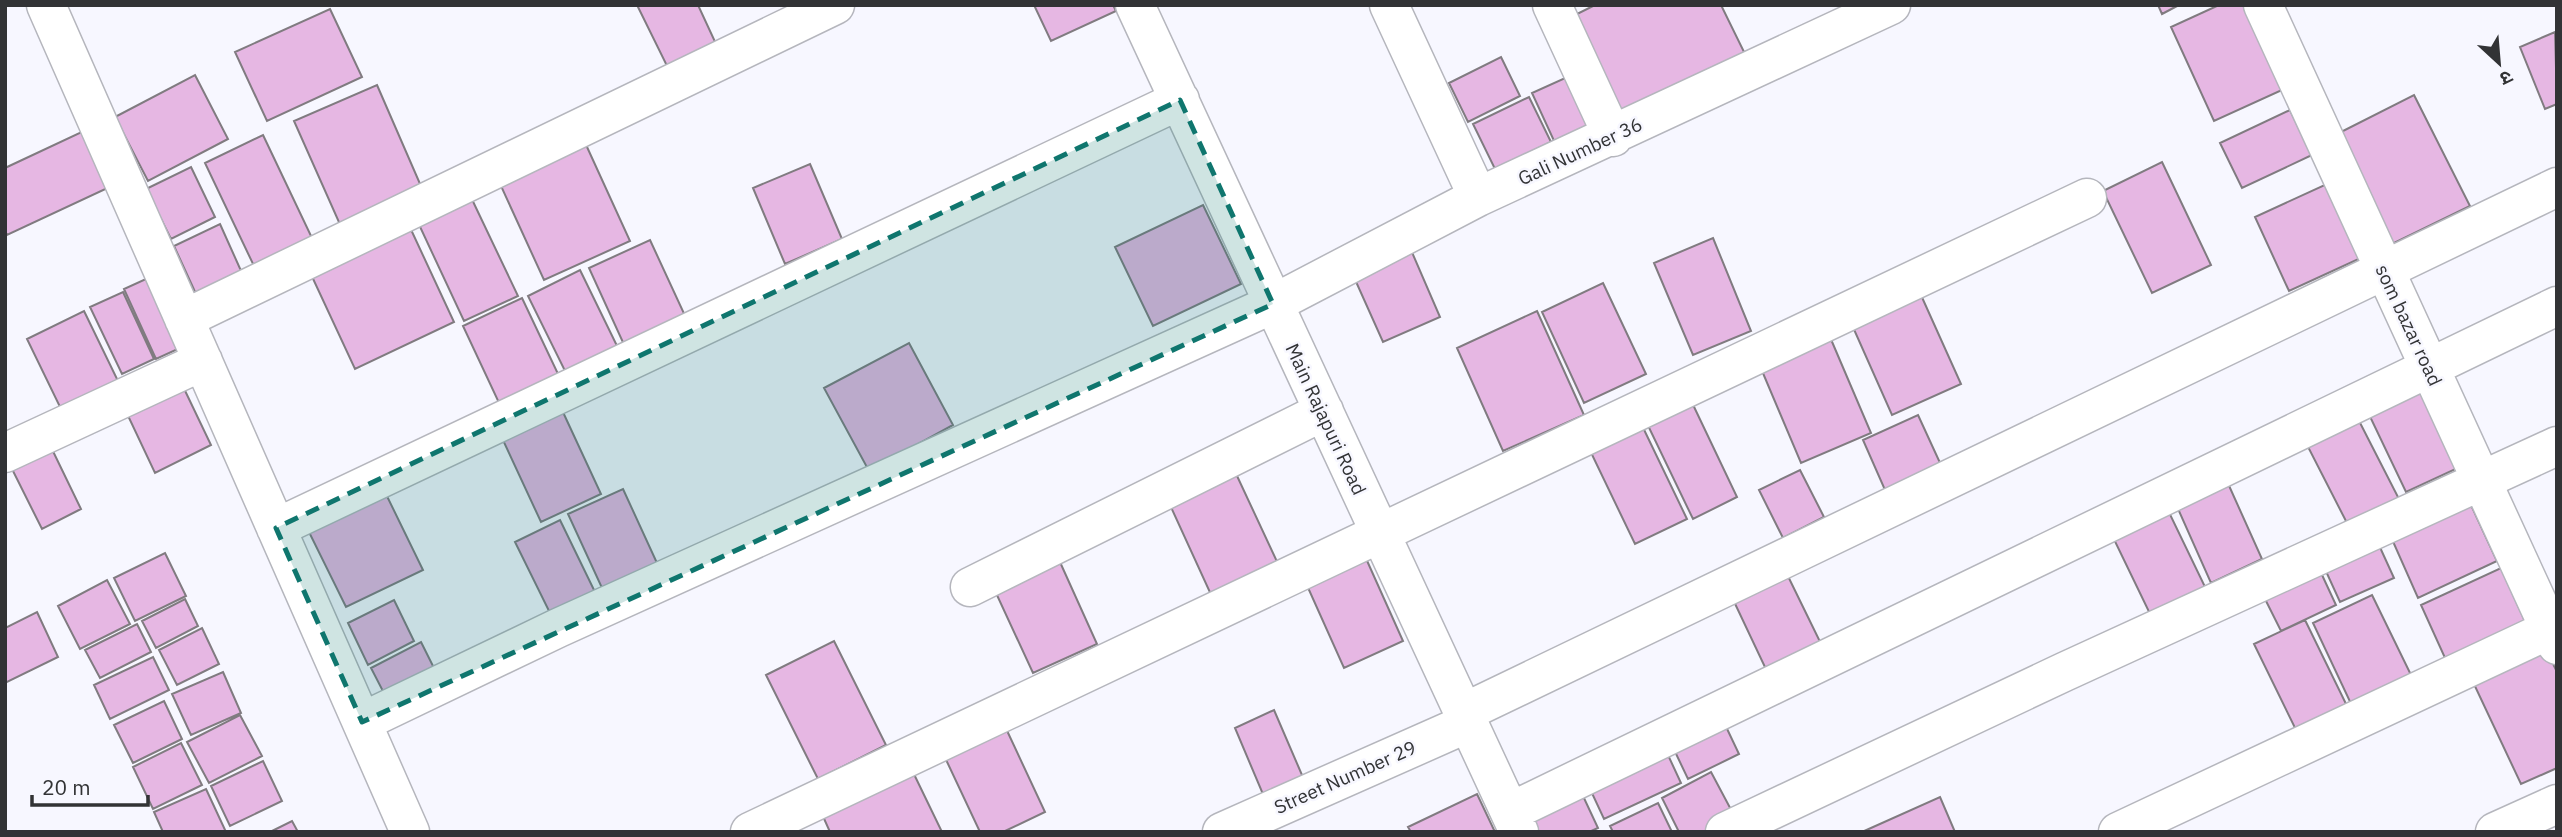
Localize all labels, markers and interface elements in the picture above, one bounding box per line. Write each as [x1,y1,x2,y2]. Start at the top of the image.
north arrow [2464,28,2534,98]
text: उ [2495,65,2517,92]
street label: Gali Number 36 [1514,112,1646,190]
street label: som bazar road [2370,260,2448,390]
street label: Main Rajapuri Road [1280,339,1372,499]
street label: Street Number 29 [1270,735,1420,819]
scale bar [32,764,147,808]
text: 20 m [42,773,91,801]

